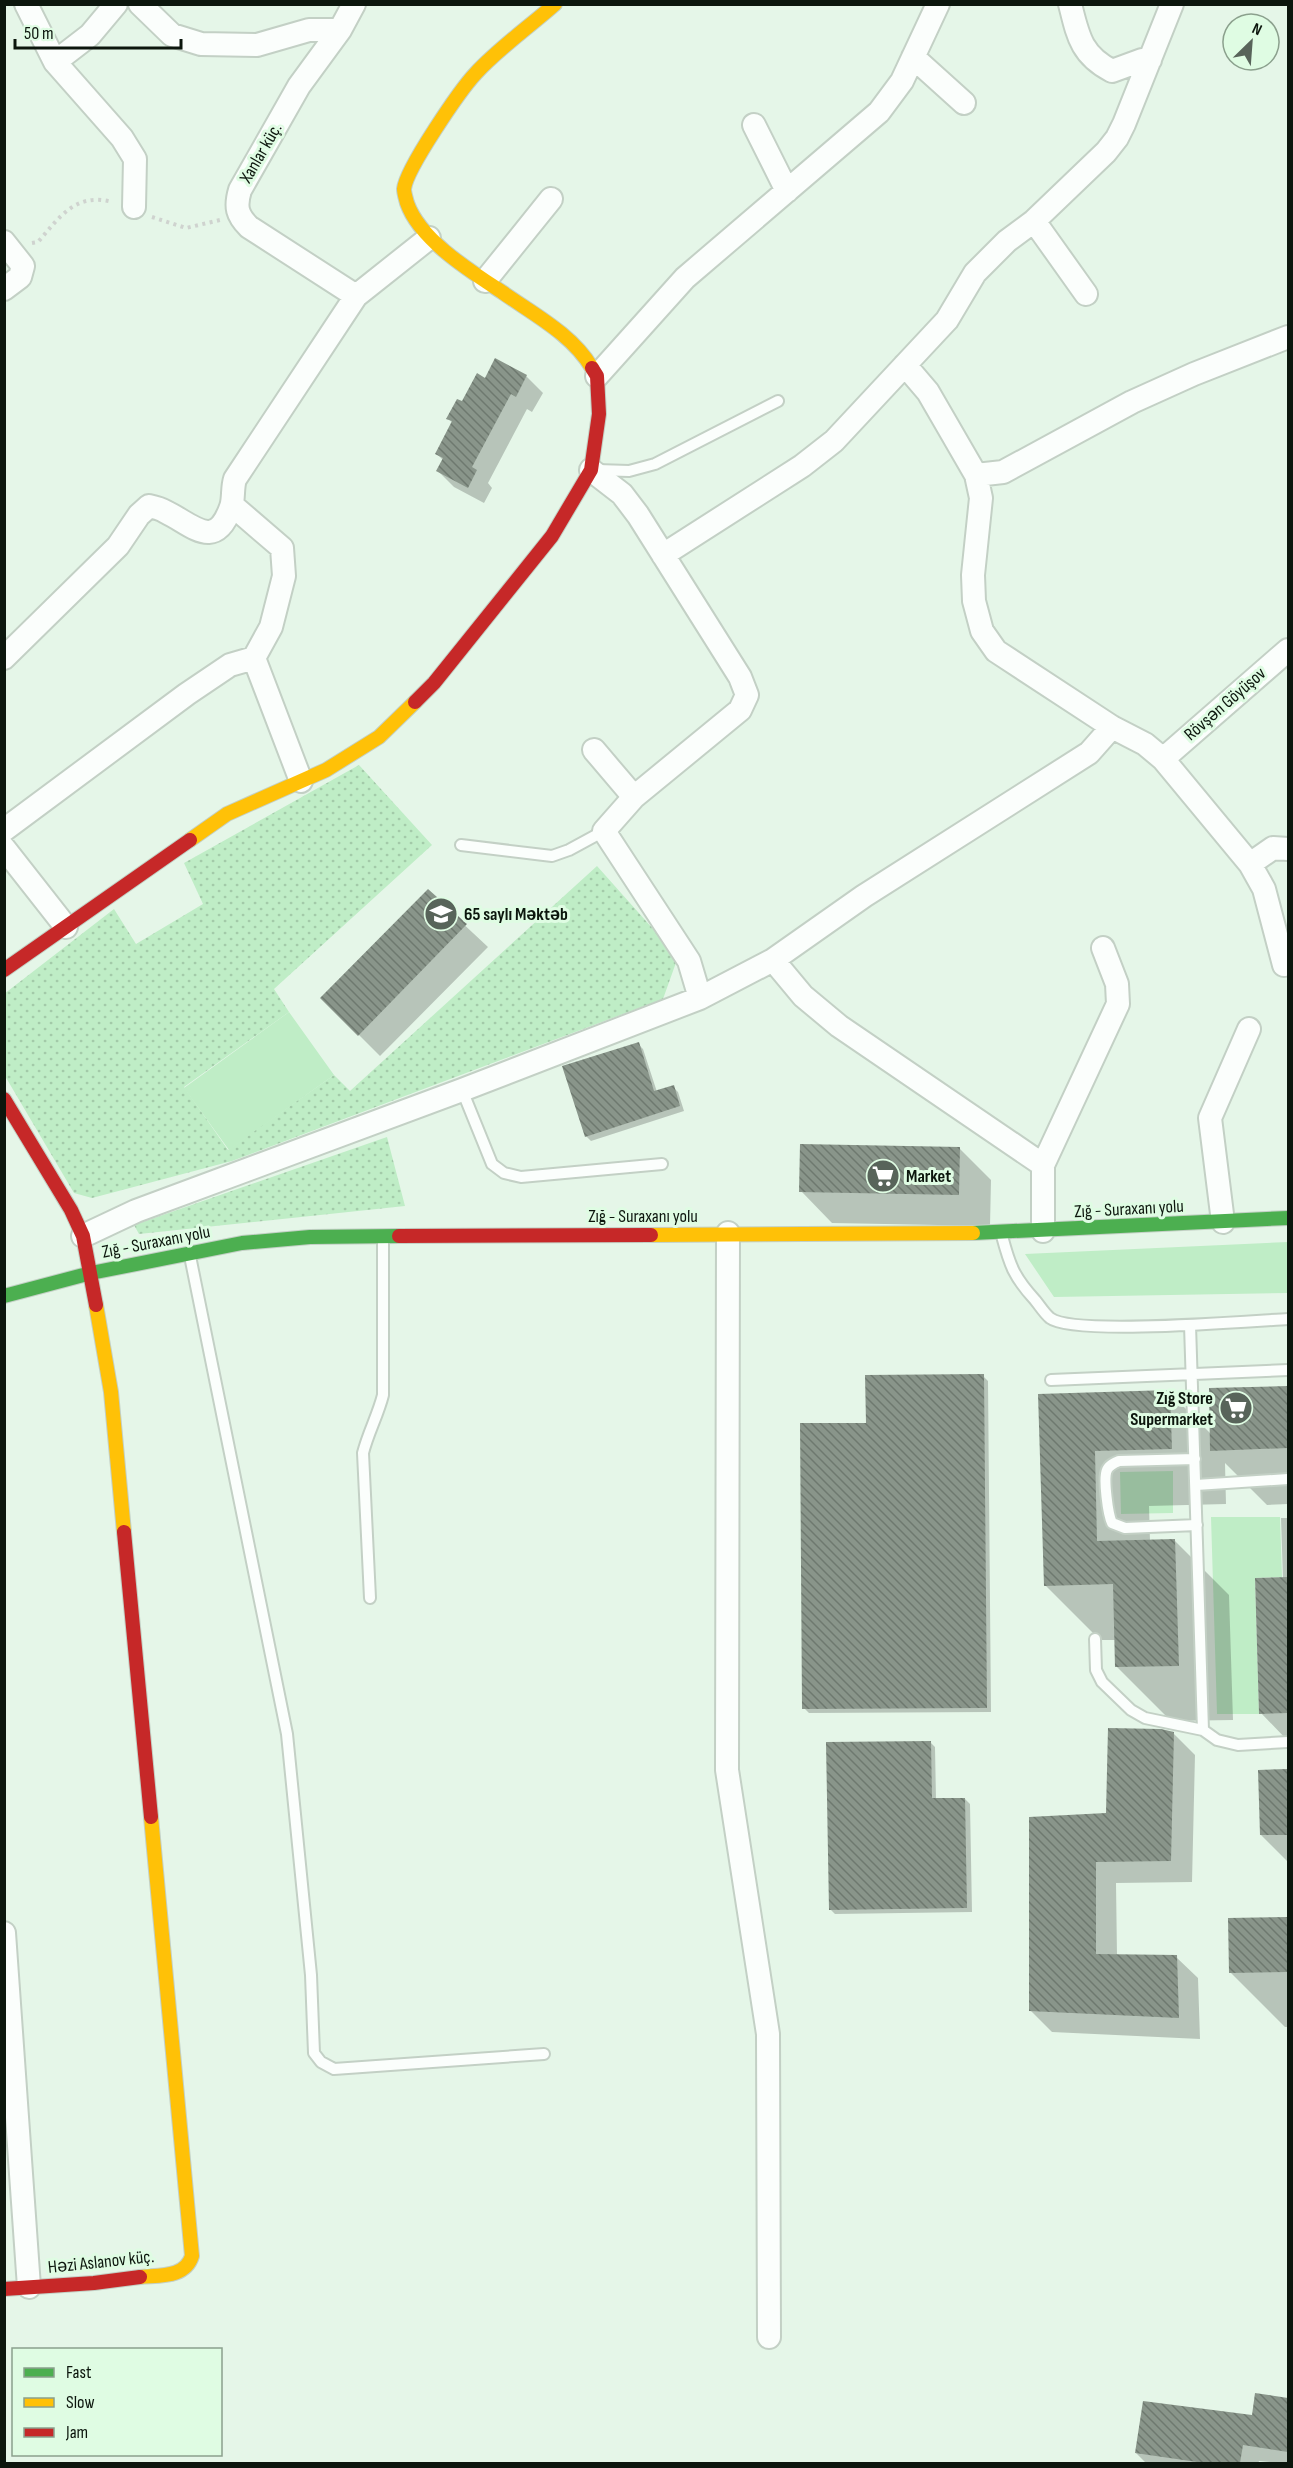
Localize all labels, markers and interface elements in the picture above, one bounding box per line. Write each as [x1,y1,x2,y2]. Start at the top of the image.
scale bar [15,12,182,50]
north arrow [1221,12,1281,72]
text: N [1249,19,1265,40]
text: 50 m [24,23,54,44]
street label: Xanlar küç. [235,119,287,188]
street label: Rövşən Göyüşov [1180,663,1270,745]
school or university icon: 65 saylı Məktəb [423,896,459,932]
place label: 65 saylı Məktəb [464,904,568,925]
supermarket icon: Market [865,1158,901,1194]
place label: Market [906,1166,951,1187]
street label: Zığ - Suraxanı yolu [1074,1196,1184,1222]
street label: Zığ - Suraxanı yolu [588,1206,698,1227]
street label: Zığ - Suraxanı yolu [100,1221,212,1263]
place label: Zığ Store Supermarket [1130,1388,1213,1430]
supermarket icon: Zığ Store Supermarket [1218,1390,1254,1426]
street label: Həzi Aslanov küç. [47,2246,155,2278]
legend [12,2348,222,2456]
text: Fast [66,2362,92,2383]
text: Slow [66,2392,95,2413]
text: Jam [65,2422,88,2443]

